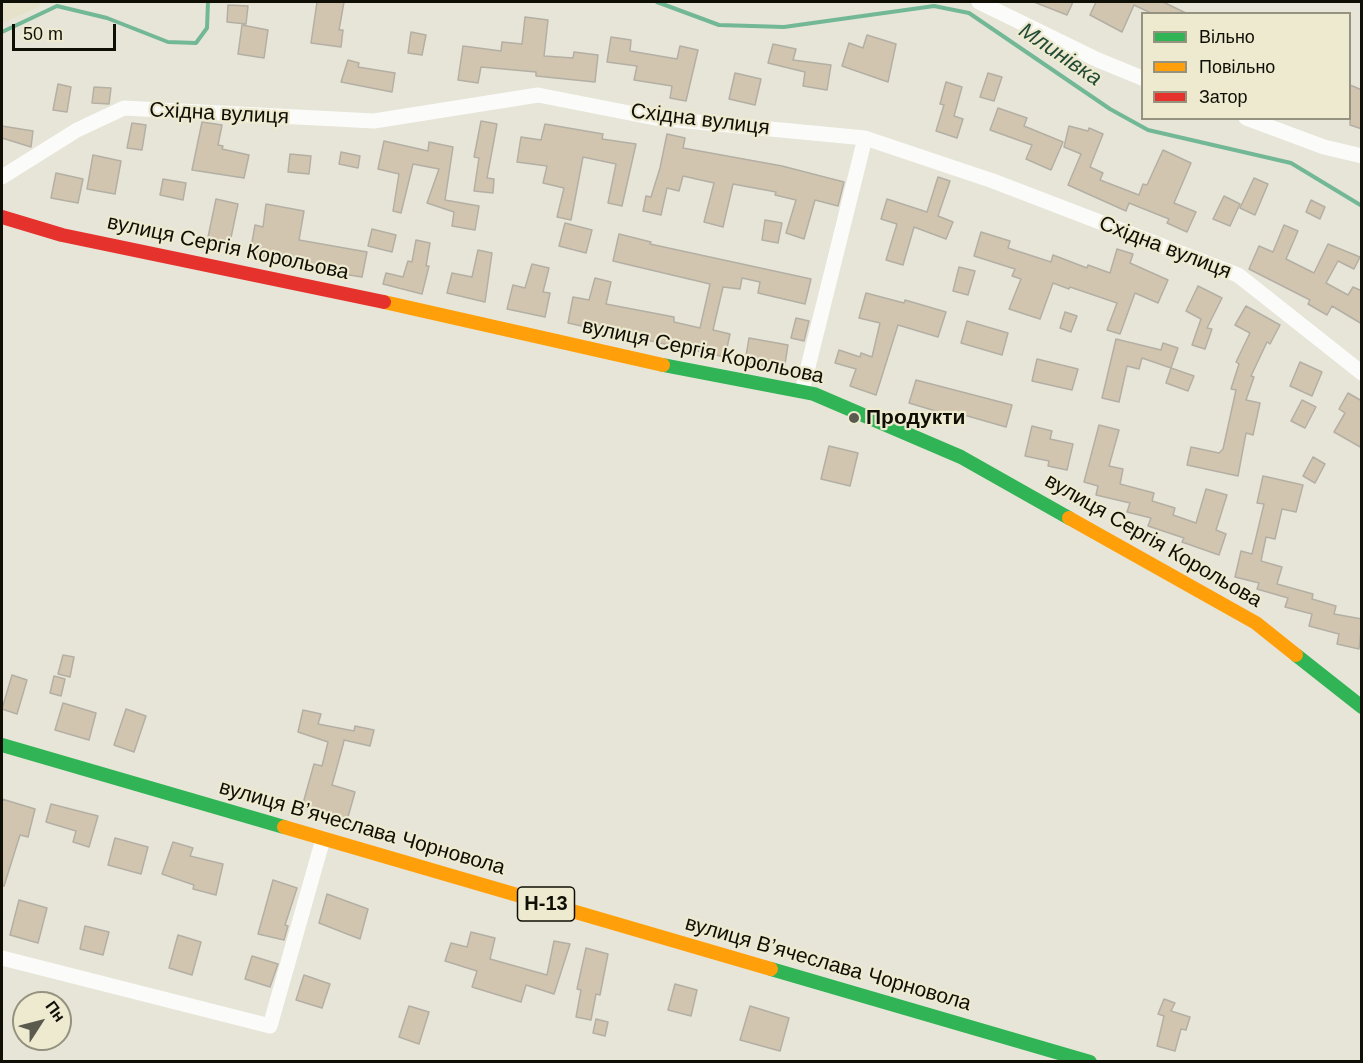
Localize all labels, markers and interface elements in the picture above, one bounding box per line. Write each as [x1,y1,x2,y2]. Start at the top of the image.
scale bar [15,12,118,50]
legend [1141,12,1351,120]
water label: Млинівка [1014,18,1106,92]
text: 50 m [23,24,63,44]
text: Вільно [1199,27,1255,47]
text: Повільно [1199,57,1275,77]
text: Затор [1199,87,1248,107]
street label: Східна вулиця [149,98,289,130]
street label: Східна вулиця [629,99,771,141]
street label: вулиця Сергія Корольова [105,210,351,286]
street label: Східна вулиця [1095,211,1235,285]
street label: вулиця Сергія Корольова [580,314,826,390]
place label: Продукти [866,405,965,431]
marker: Продукти [847,411,861,425]
street label: вулиця Сергія Корольова [1040,469,1266,613]
street label: вулиця Вʼячеслава Чорновола [216,775,508,881]
road number: Н-13 [518,887,574,921]
street label: вулиця Вʼячеслава Чорновола [682,911,974,1017]
north arrow [12,991,72,1051]
text: Пн [42,998,68,1025]

